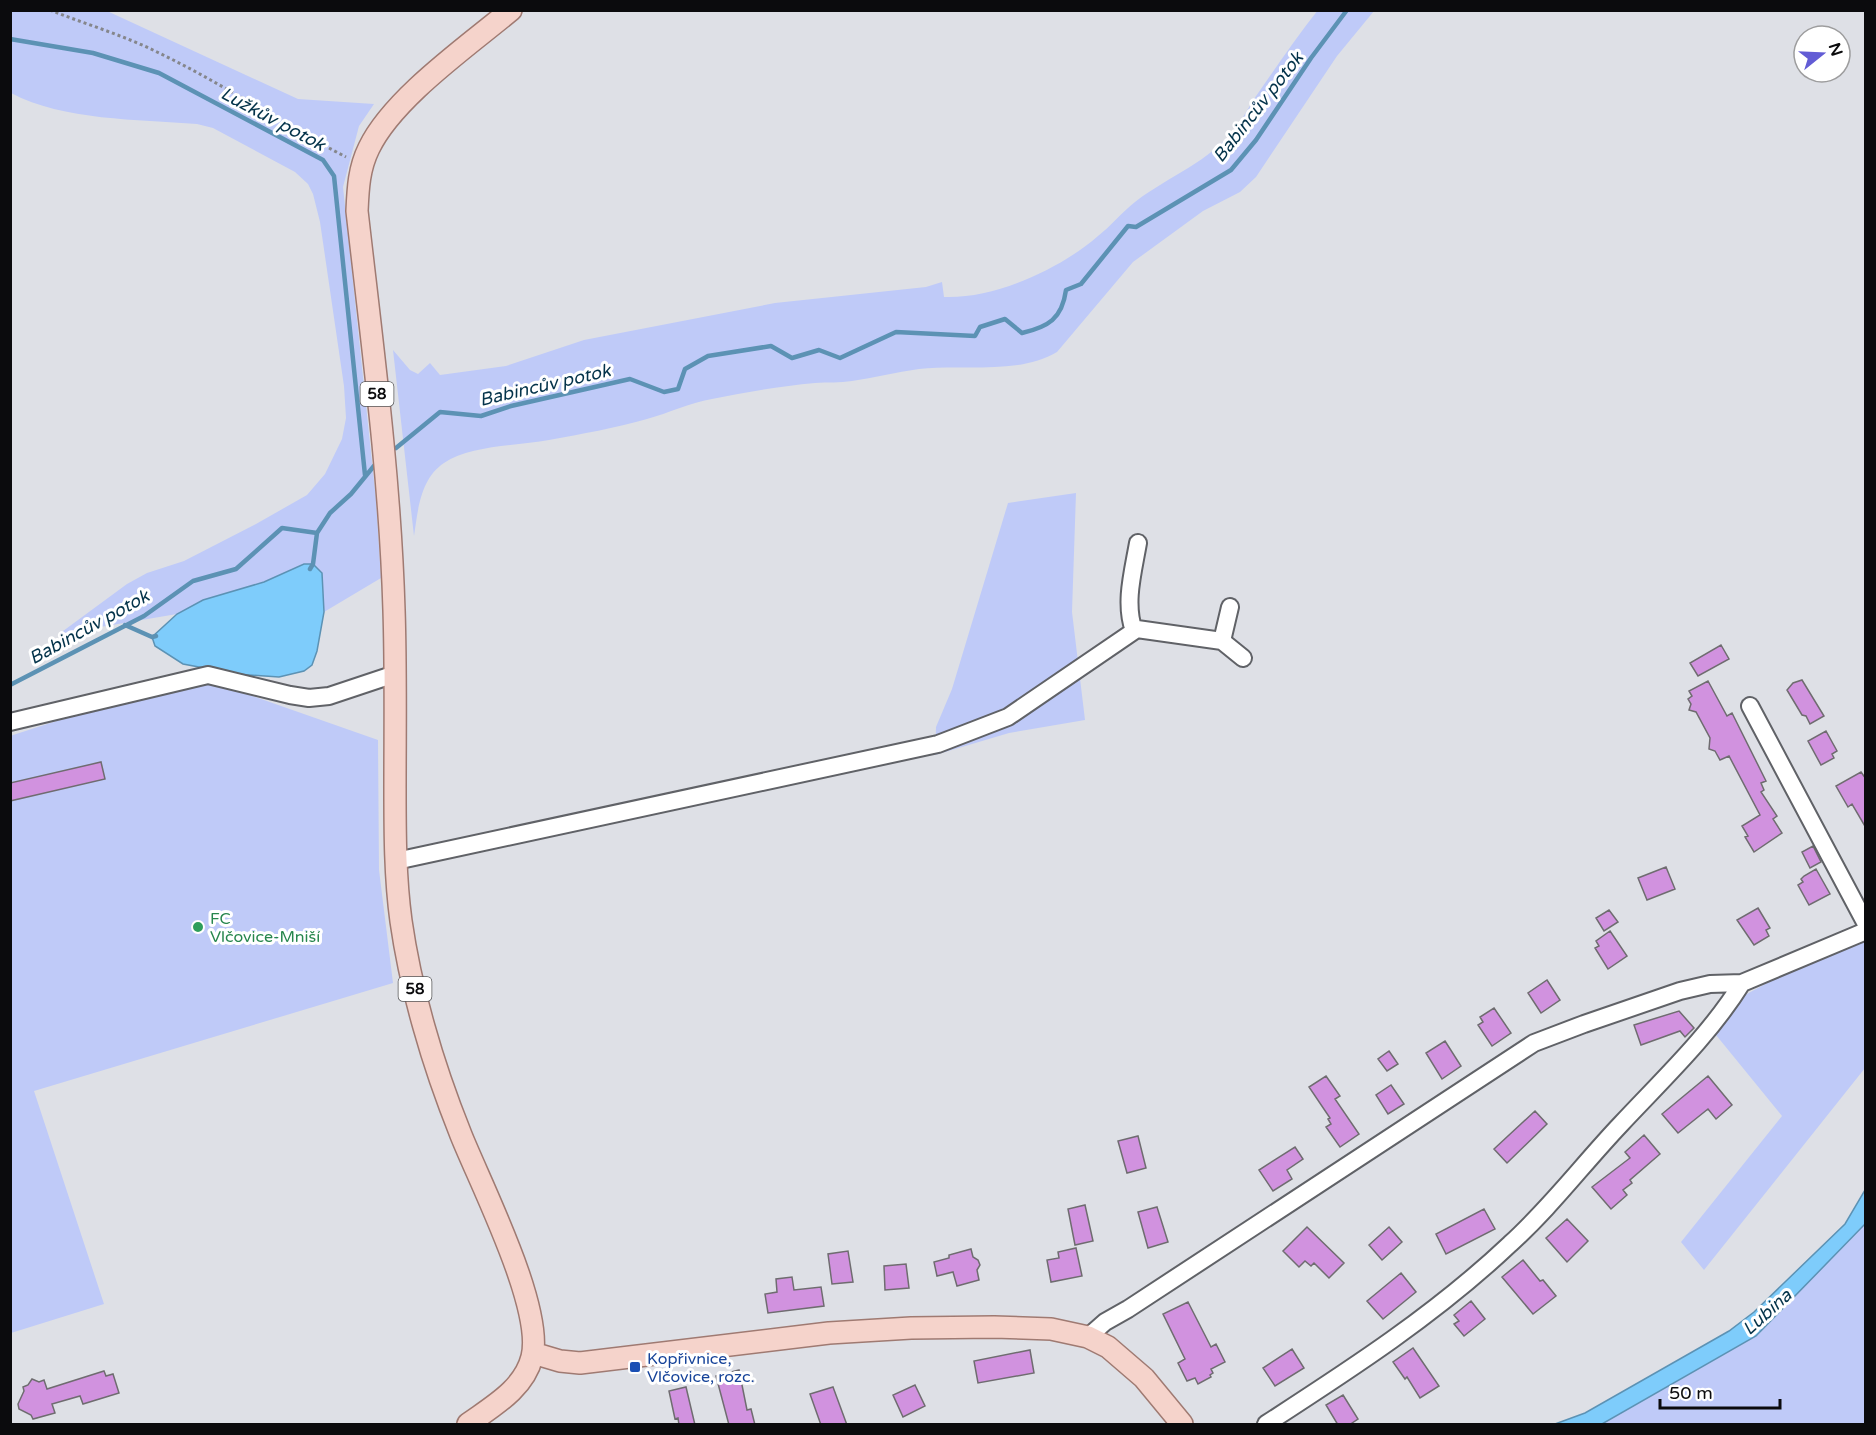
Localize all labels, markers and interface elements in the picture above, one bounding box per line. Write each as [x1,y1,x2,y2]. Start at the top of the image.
north arrow [1792,24,1852,84]
text: N [1824,40,1847,59]
water label: Babincův potok [1208,47,1309,167]
water label: Lužkův potok [217,82,330,156]
water label: Babincův potok [477,359,614,411]
road number: 58 [360,382,394,406]
water label: Babincův potok [25,584,154,669]
place label: FC Vlčovice-Mniší [210,909,320,947]
marker: FC Vlčovice-Mniší [191,920,205,934]
road number: 58 [398,977,432,1001]
water label: Lubina [1738,1284,1797,1340]
place label: Kopřivnice, Vlčovice, rozc. [647,1349,755,1387]
marker: Kopřivnice, Vlčovice, rozc. [628,1360,642,1374]
scale bar [1660,1372,1780,1410]
text: 50 m [1669,1382,1713,1404]

